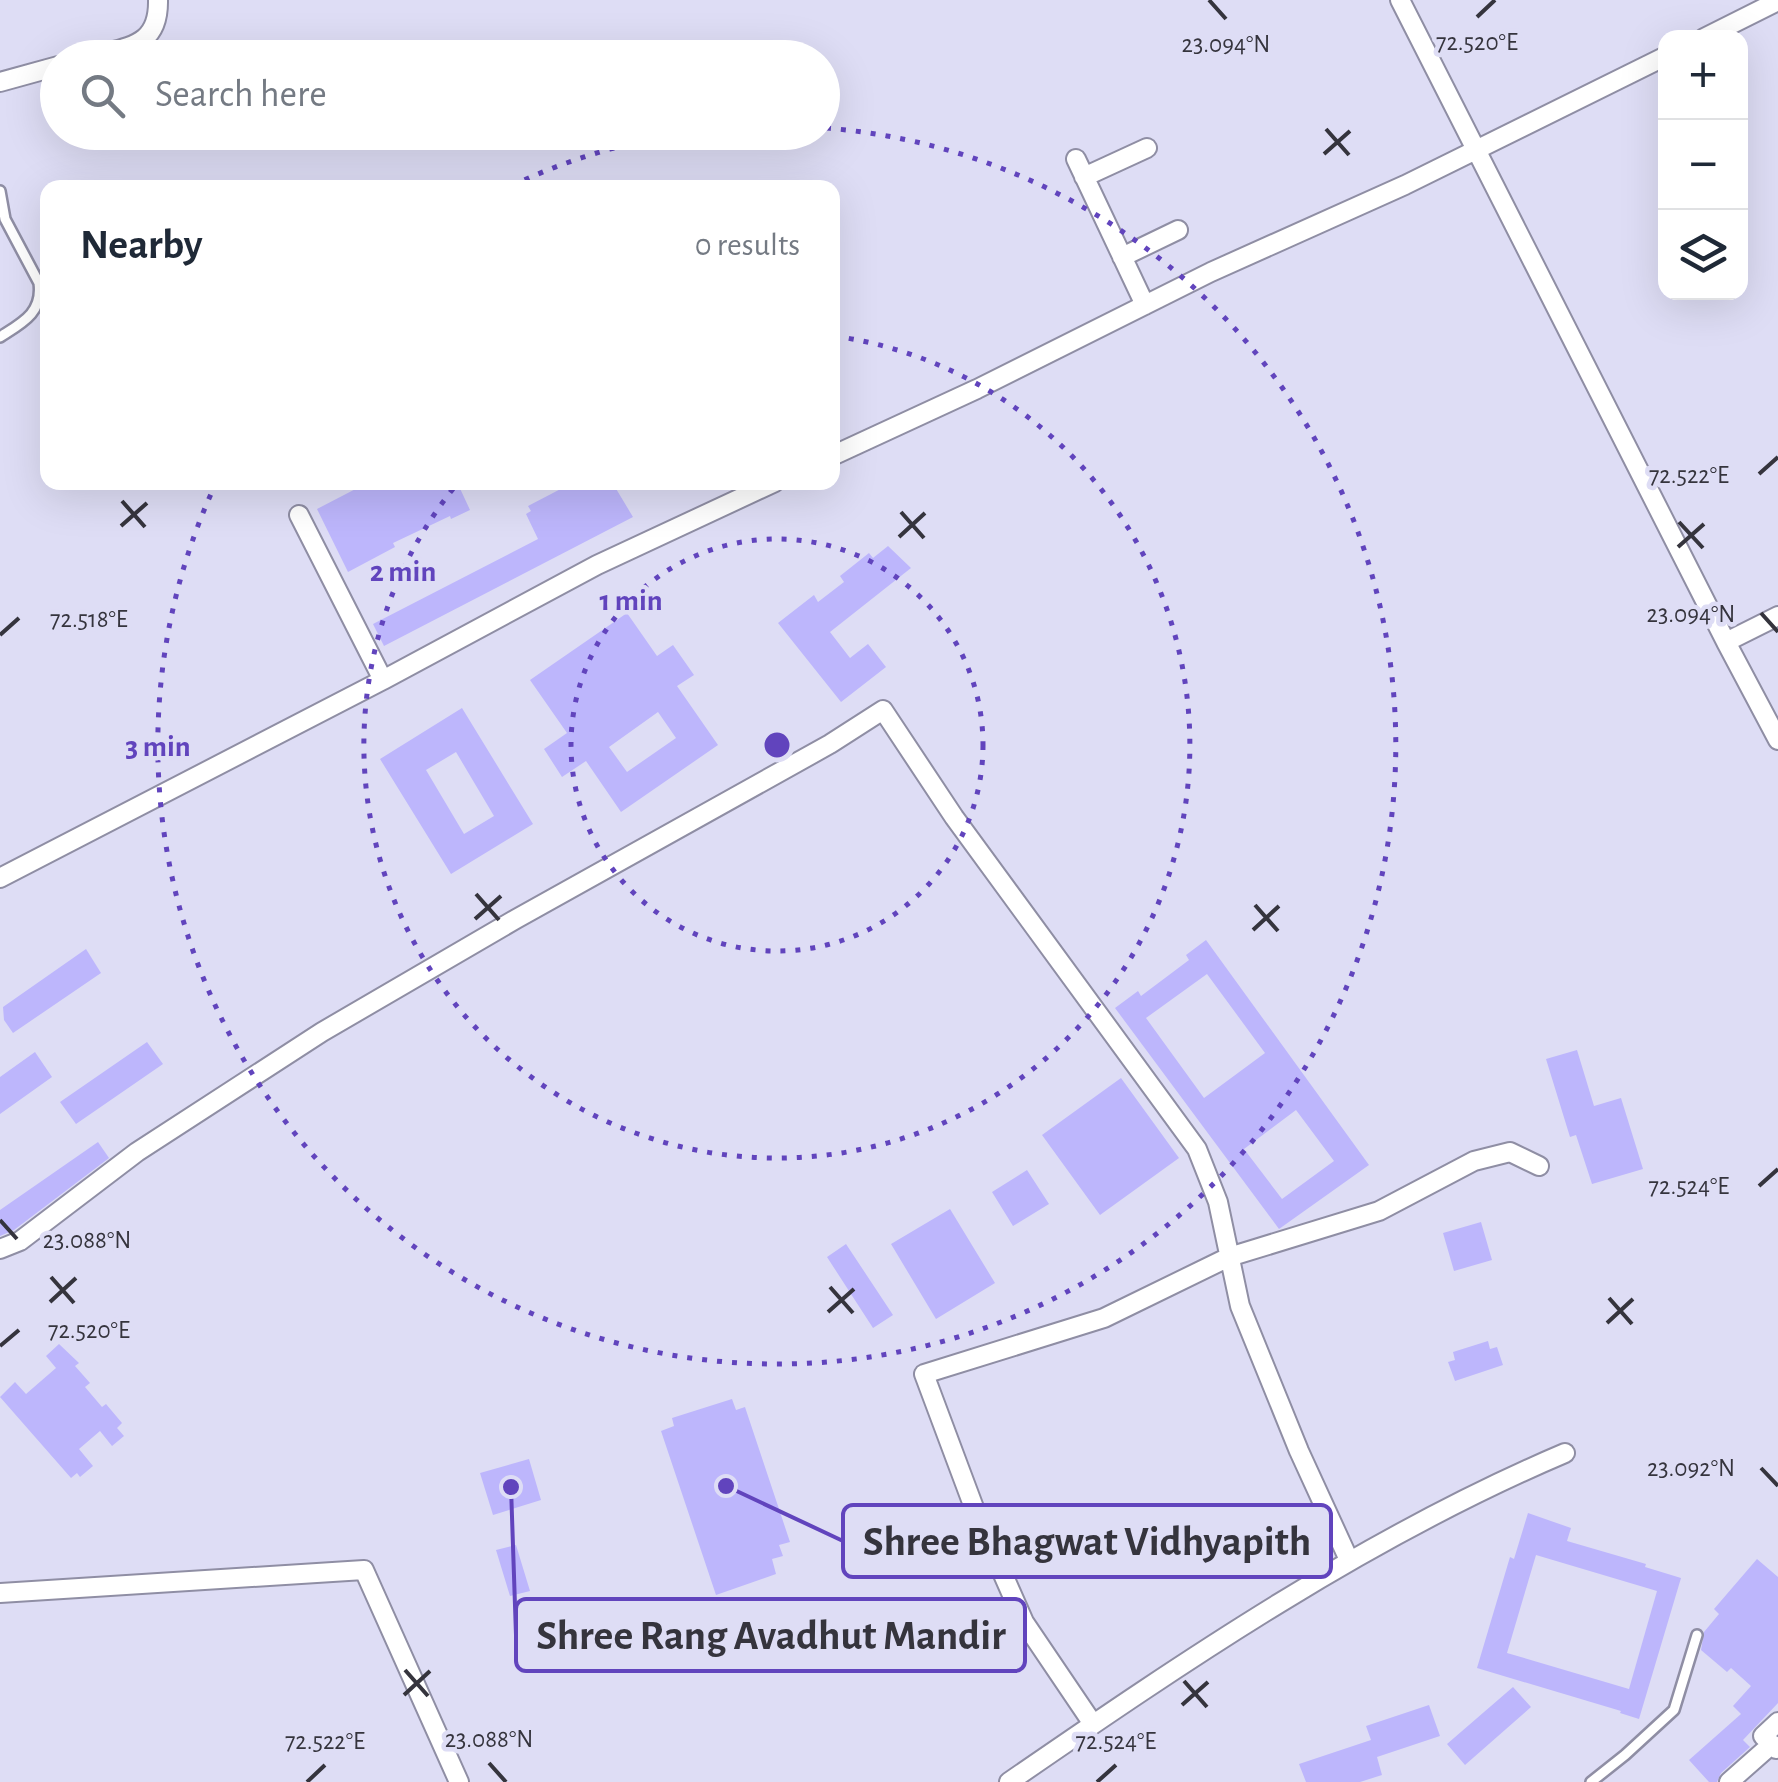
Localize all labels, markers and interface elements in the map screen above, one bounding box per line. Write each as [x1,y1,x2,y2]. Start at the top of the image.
text: 72.520°E [1436,30,1518,55]
map controls [1658,30,1748,300]
button: + [1658,30,1748,120]
text: 23.094°N [1182,32,1270,57]
search box [40,40,840,150]
icon: search [75,68,130,123]
text: Search here [155,76,327,114]
button: − [1658,120,1748,210]
button: layers [1658,210,1748,300]
text: Nearby [80,224,203,266]
text: 0 results [695,229,800,261]
text: 72.522°E [1649,463,1729,488]
text: 2 min [370,557,436,587]
text: 1 min [599,586,663,616]
text: 23.094°N [1647,602,1735,627]
text: 72.518°E [50,607,128,632]
centre of rings [759,727,795,763]
text: 3 min [125,732,191,762]
text: 72.524°E [1649,1174,1729,1199]
text: 23.088°N [43,1228,131,1253]
text: 72.520°E [48,1318,130,1343]
text: 23.092°N [1647,1456,1735,1481]
callout: Shree Bhagwat Vidhyapith [843,1505,1331,1577]
text: Shree Bhagwat Vidhyapith [863,1521,1311,1563]
callout: Shree Rang Avadhut Mandir [516,1599,1025,1671]
text: Shree Rang Avadhut Mandir [536,1615,1006,1657]
text: 23.088°N [445,1727,533,1752]
text: 72.522°E [285,1729,365,1754]
text: 72.524°E [1076,1729,1156,1754]

